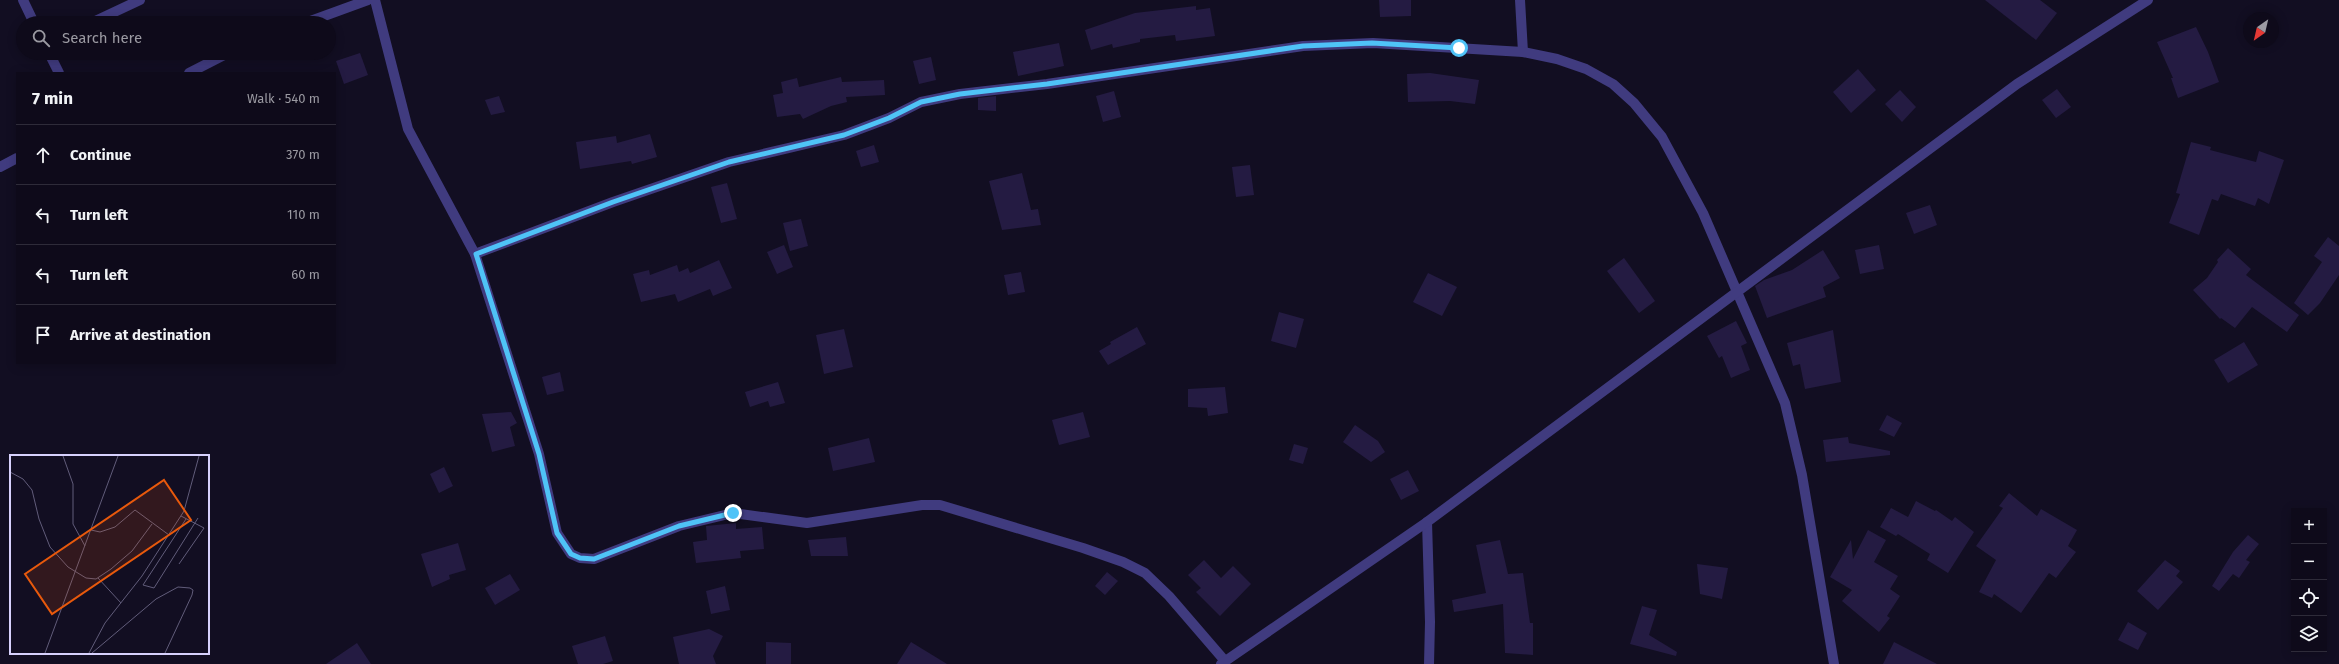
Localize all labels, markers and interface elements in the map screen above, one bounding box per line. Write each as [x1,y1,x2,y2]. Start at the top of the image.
north arrow [2243,12,2279,48]
search box [16,16,336,60]
icon: search [30,27,52,49]
text: Search here [62,29,142,47]
route start [1450,39,1468,57]
text: 7 min [32,88,73,109]
text: Walk · 540 m [247,91,320,106]
icon: ahead [32,144,54,166]
text: Continue [70,146,131,164]
text: 370 m [286,147,320,162]
icon: left [32,204,54,226]
text: Turn left [70,206,128,224]
text: 110 m [287,207,320,222]
icon: left [32,264,54,286]
text: Turn left [70,266,128,284]
text: 60 m [291,267,320,282]
icon: arrive [32,324,54,346]
text: Arrive at destination [70,326,211,344]
inset map [10,455,209,654]
route end [724,504,742,522]
map controls [2291,508,2327,652]
button: + [2291,508,2327,544]
button: − [2291,544,2327,580]
button: locate [2291,580,2327,616]
button: layers [2291,616,2327,652]

